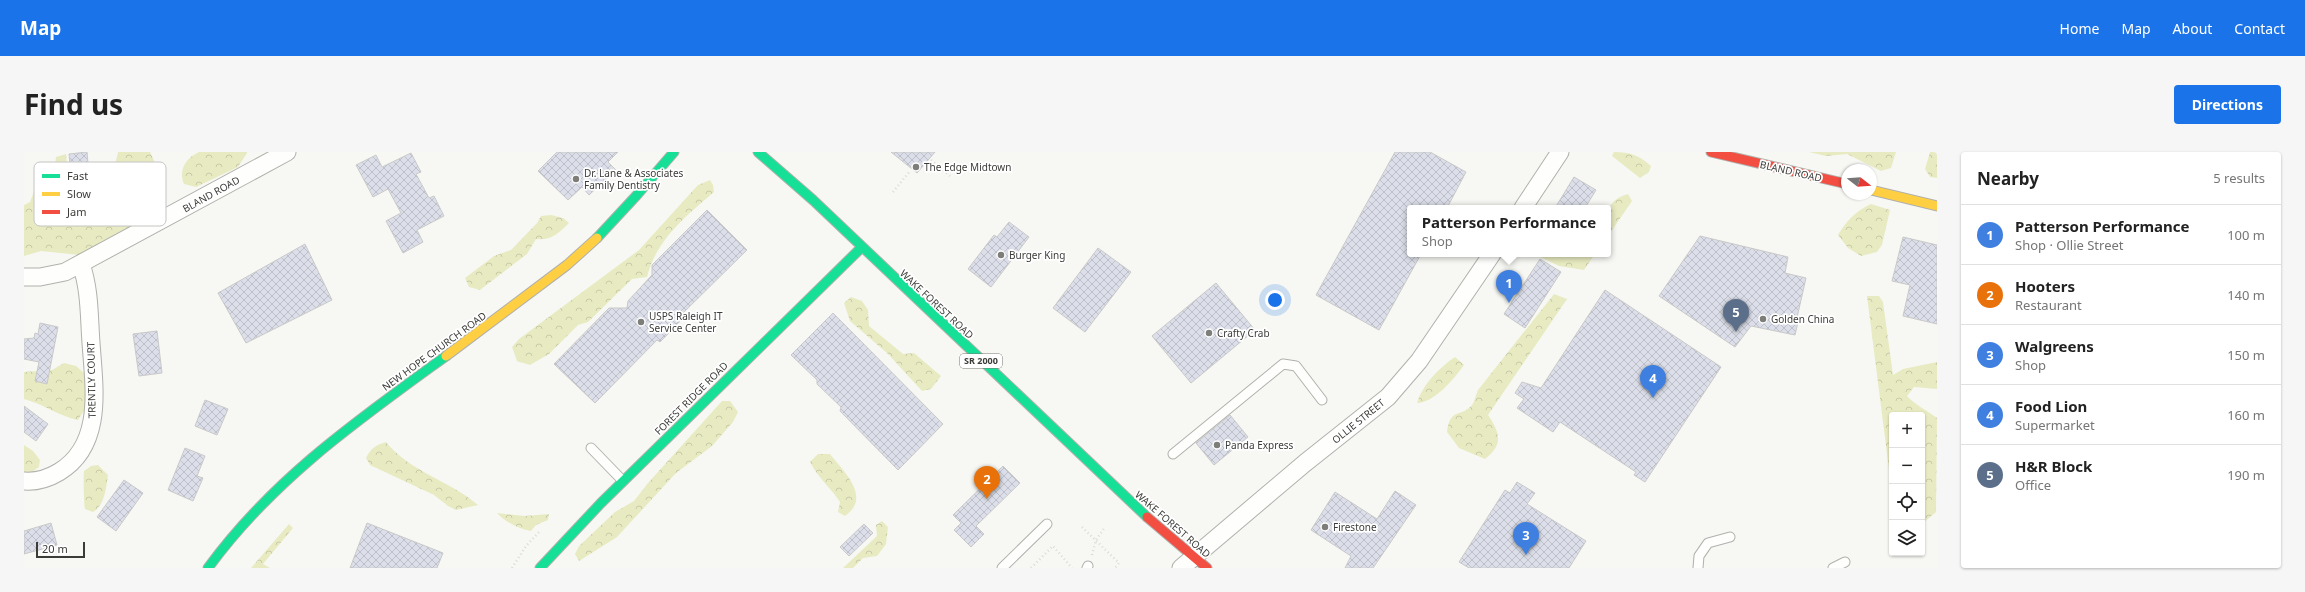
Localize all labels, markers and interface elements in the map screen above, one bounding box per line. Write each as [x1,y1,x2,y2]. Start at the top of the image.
text: Map [20,15,61,41]
text: Home [2060,19,2099,38]
text: Map [2121,19,2151,38]
text: About [2173,19,2212,38]
text: Contact [2234,19,2285,38]
text: Find us [24,85,123,123]
button: Directions [2174,85,2281,124]
street label: BLAND ROAD [1759,157,1823,185]
place label: The Edge Midtown [924,160,1011,174]
legend [34,162,166,226]
marker: The Edge Midtown [911,162,921,172]
north arrow [1841,164,1877,200]
place label: Dr. Lane & Associates Family Dentistry [584,166,684,192]
text: Nearby [1977,167,2039,190]
text: Fast [67,168,88,183]
text: 5 results [2213,169,2265,187]
street label: BLAND ROAD [180,173,242,215]
marker: Dr. Lane & Associates Family Dentistry [571,174,581,184]
text: Slow [67,186,91,201]
text: Jam [66,204,86,219]
popup [1407,205,1611,257]
text: Patterson Performance [1422,212,1596,232]
text: Patterson Performance [2015,216,2189,236]
text: 1 [1986,226,1994,244]
text: 100 m [2227,226,2265,244]
text: Shop [1422,232,1453,250]
text: Shop · Ollie Street [2015,236,2124,254]
place label: Burger King [1009,248,1065,262]
marker: Burger King [996,250,1006,260]
street label: WAKE FOREST ROAD [897,266,977,342]
pin: 1 [1496,270,1522,303]
text: Hooters [2015,276,2075,296]
text: 2 [1986,286,1994,304]
text: 140 m [2227,286,2265,304]
your location [1265,290,1285,310]
text: Restaurant [2015,296,2082,314]
pin: 5 [1723,299,1749,332]
street label: NEW HOPE CHURCH ROAD [379,308,489,394]
place label: USPS Raleigh IT Service Center [649,309,723,335]
place label: Golden China [1771,312,1834,326]
marker: Golden China [1758,314,1768,324]
marker: USPS Raleigh IT Service Center [636,317,646,327]
place label: Crafty Crab [1217,326,1270,340]
marker: Crafty Crab [1204,328,1214,338]
text: Walgreens [2015,336,2094,356]
street label: TRENTLY COURT [83,341,99,418]
text: 3 [1986,346,1994,364]
text: 150 m [2227,346,2265,364]
road number: SR 2000 [960,354,1002,368]
text: Shop [2015,356,2046,374]
street label: FOREST RIDGE ROAD [651,358,731,438]
pin: 4 [1640,365,1666,398]
street label: OLLIE STREET [1329,395,1388,447]
text: Food Lion [2015,396,2087,416]
text: 4 [1986,406,1994,424]
text: 160 m [2227,406,2265,424]
map controls [1889,412,1925,556]
button: + [1889,412,1925,448]
text: Supermarket [2015,416,2095,434]
place label: Panda Express [1225,438,1294,452]
marker: Panda Express [1212,440,1222,450]
button: − [1889,448,1925,484]
text: H&R Block [2015,456,2092,476]
pin: 2 [974,466,1000,499]
text: 5 [1986,466,1994,484]
text: 190 m [2227,466,2265,484]
text: Office [2015,476,2051,494]
button: locate [1889,484,1925,520]
street label: WAKE FOREST ROAD [1132,487,1214,561]
place label: Firestone [1333,520,1377,534]
button: layers [1889,520,1925,556]
marker: Firestone [1320,522,1330,532]
pin: 3 [1513,522,1539,555]
scale bar [36,540,85,559]
text: 20 m [42,541,68,556]

